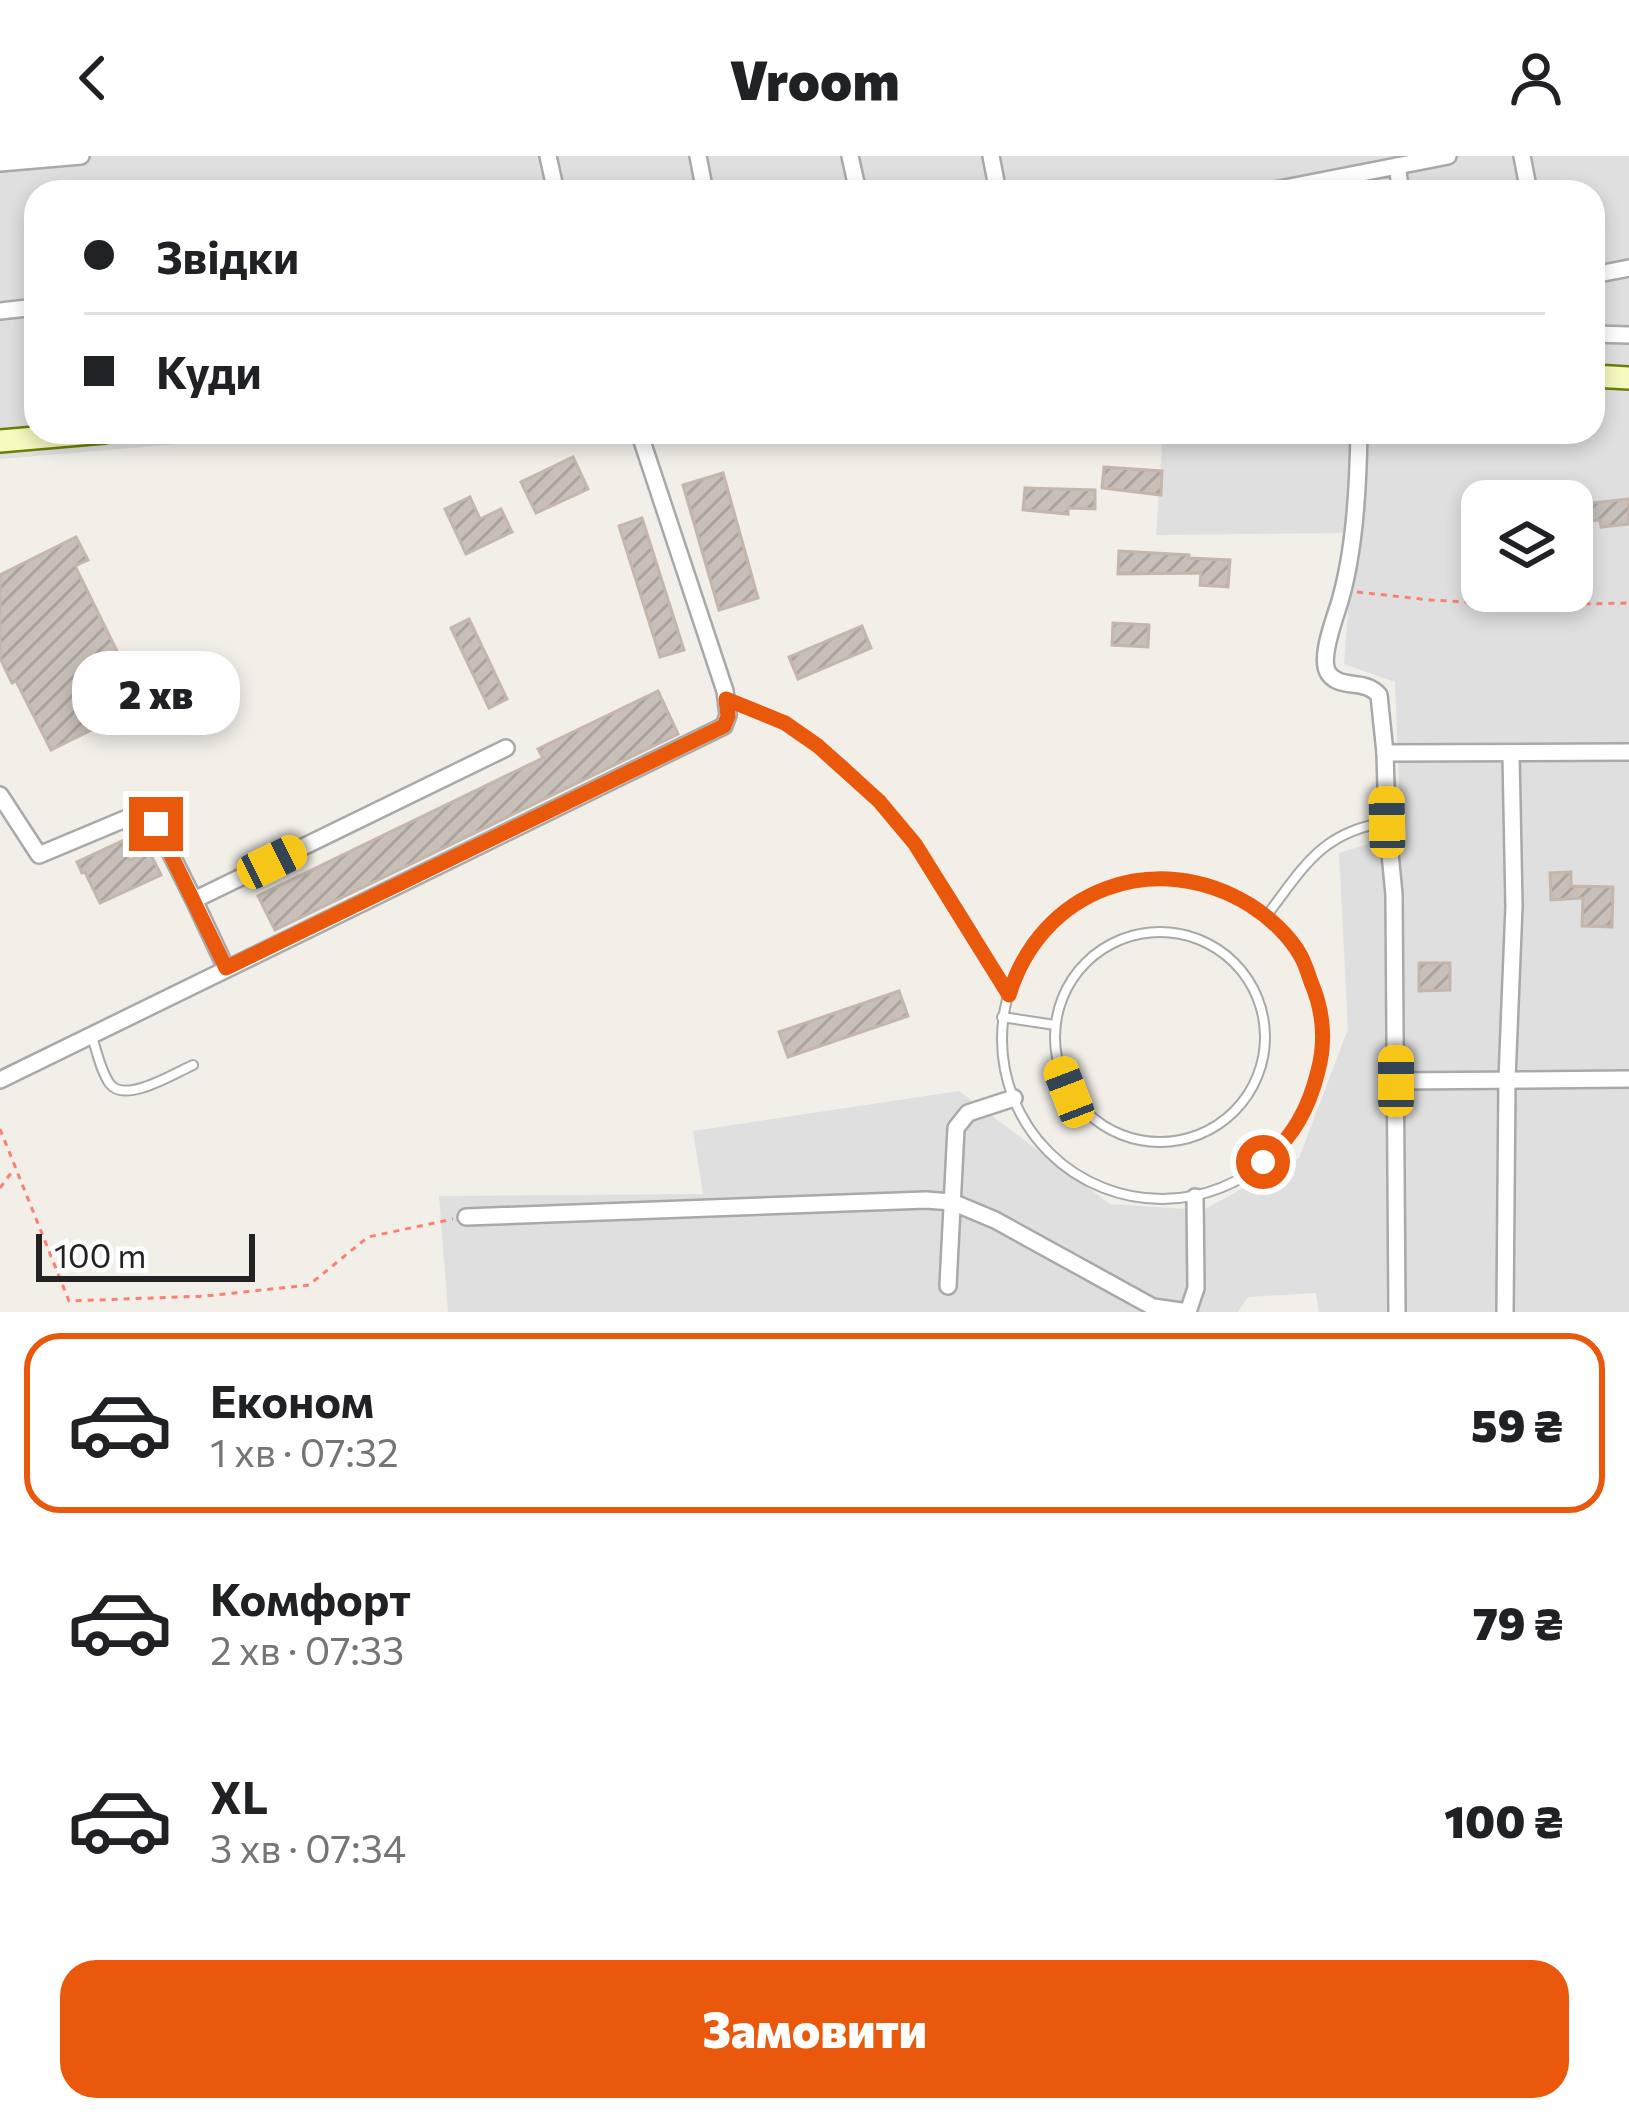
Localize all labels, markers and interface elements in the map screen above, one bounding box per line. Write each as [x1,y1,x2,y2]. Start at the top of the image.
icon: back [60,45,126,111]
text: Vroom [729,45,900,111]
icon: person [1503,45,1569,111]
text: Звідки [156,228,299,283]
text: Куди [156,343,262,398]
map controls [1461,480,1593,612]
button: layers [1461,480,1593,612]
callout: 2 хв [72,650,240,734]
text: 2 хв [119,669,193,717]
car [1368,786,1406,858]
route end [129,797,183,851]
car [232,830,312,894]
car [1378,1045,1414,1117]
car [1039,1052,1099,1132]
route start [1236,1135,1290,1189]
scale bar [36,1228,255,1281]
text: 100 m [54,1234,146,1275]
icon: car [66,1369,174,1477]
text: Економ [210,1372,374,1427]
text: 59 ₴ [1471,1396,1563,1451]
text: 1 хв · 07:32 [210,1427,399,1475]
icon: car [66,1567,174,1675]
text: Комфорт [210,1570,411,1625]
text: 79 ₴ [1473,1594,1563,1649]
text: 2 хв · 07:33 [210,1625,404,1673]
icon: car [66,1765,174,1873]
text: XL [210,1768,268,1823]
text: 100 ₴ [1444,1792,1563,1847]
text: 3 хв · 07:34 [210,1823,406,1871]
button: Замовити [60,1960,1569,2098]

